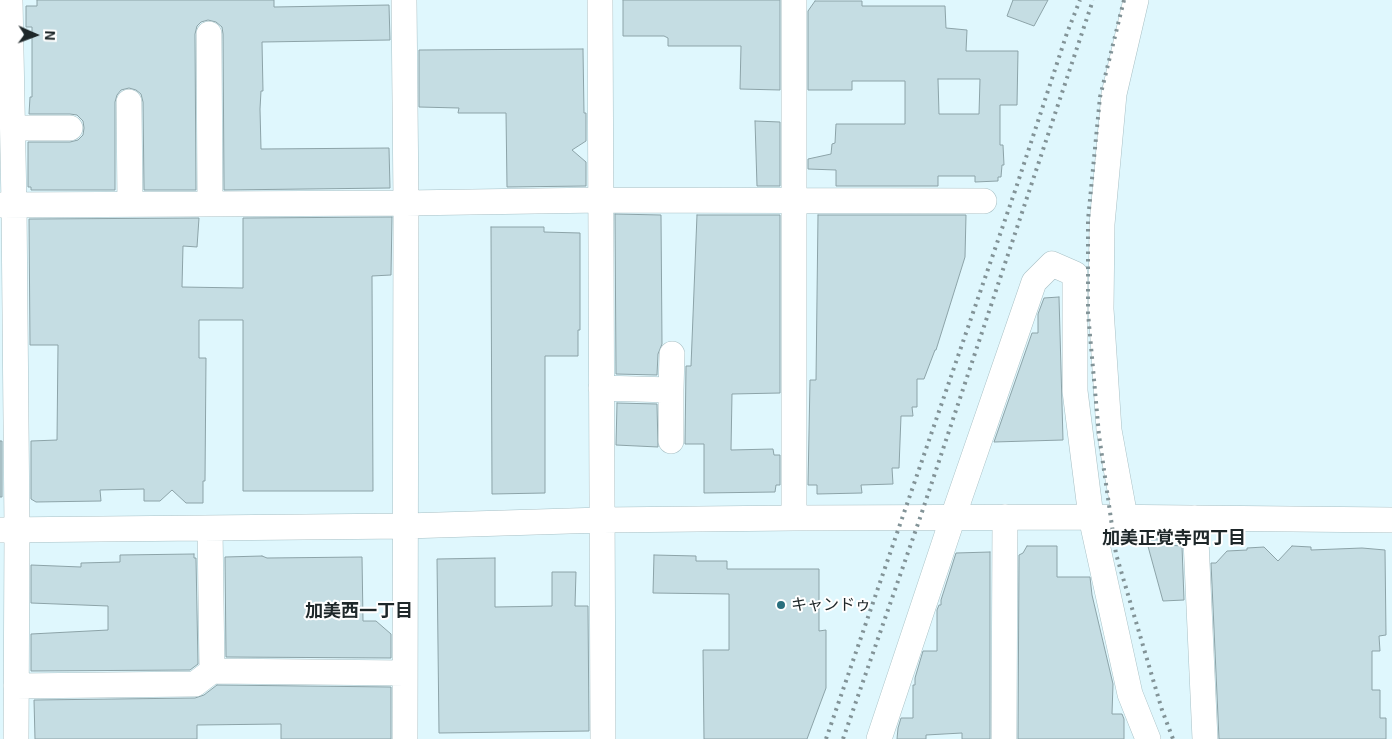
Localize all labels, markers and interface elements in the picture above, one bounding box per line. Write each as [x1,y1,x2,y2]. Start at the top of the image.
north arrow [10,10,60,60]
text: N [42,30,59,41]
district label: 加美正覚寺四丁目 [1102,527,1246,549]
place label: キャンドゥ [791,595,871,615]
marker: キャンドゥ [775,599,787,611]
district label: 加美西一丁目 [305,600,413,622]

